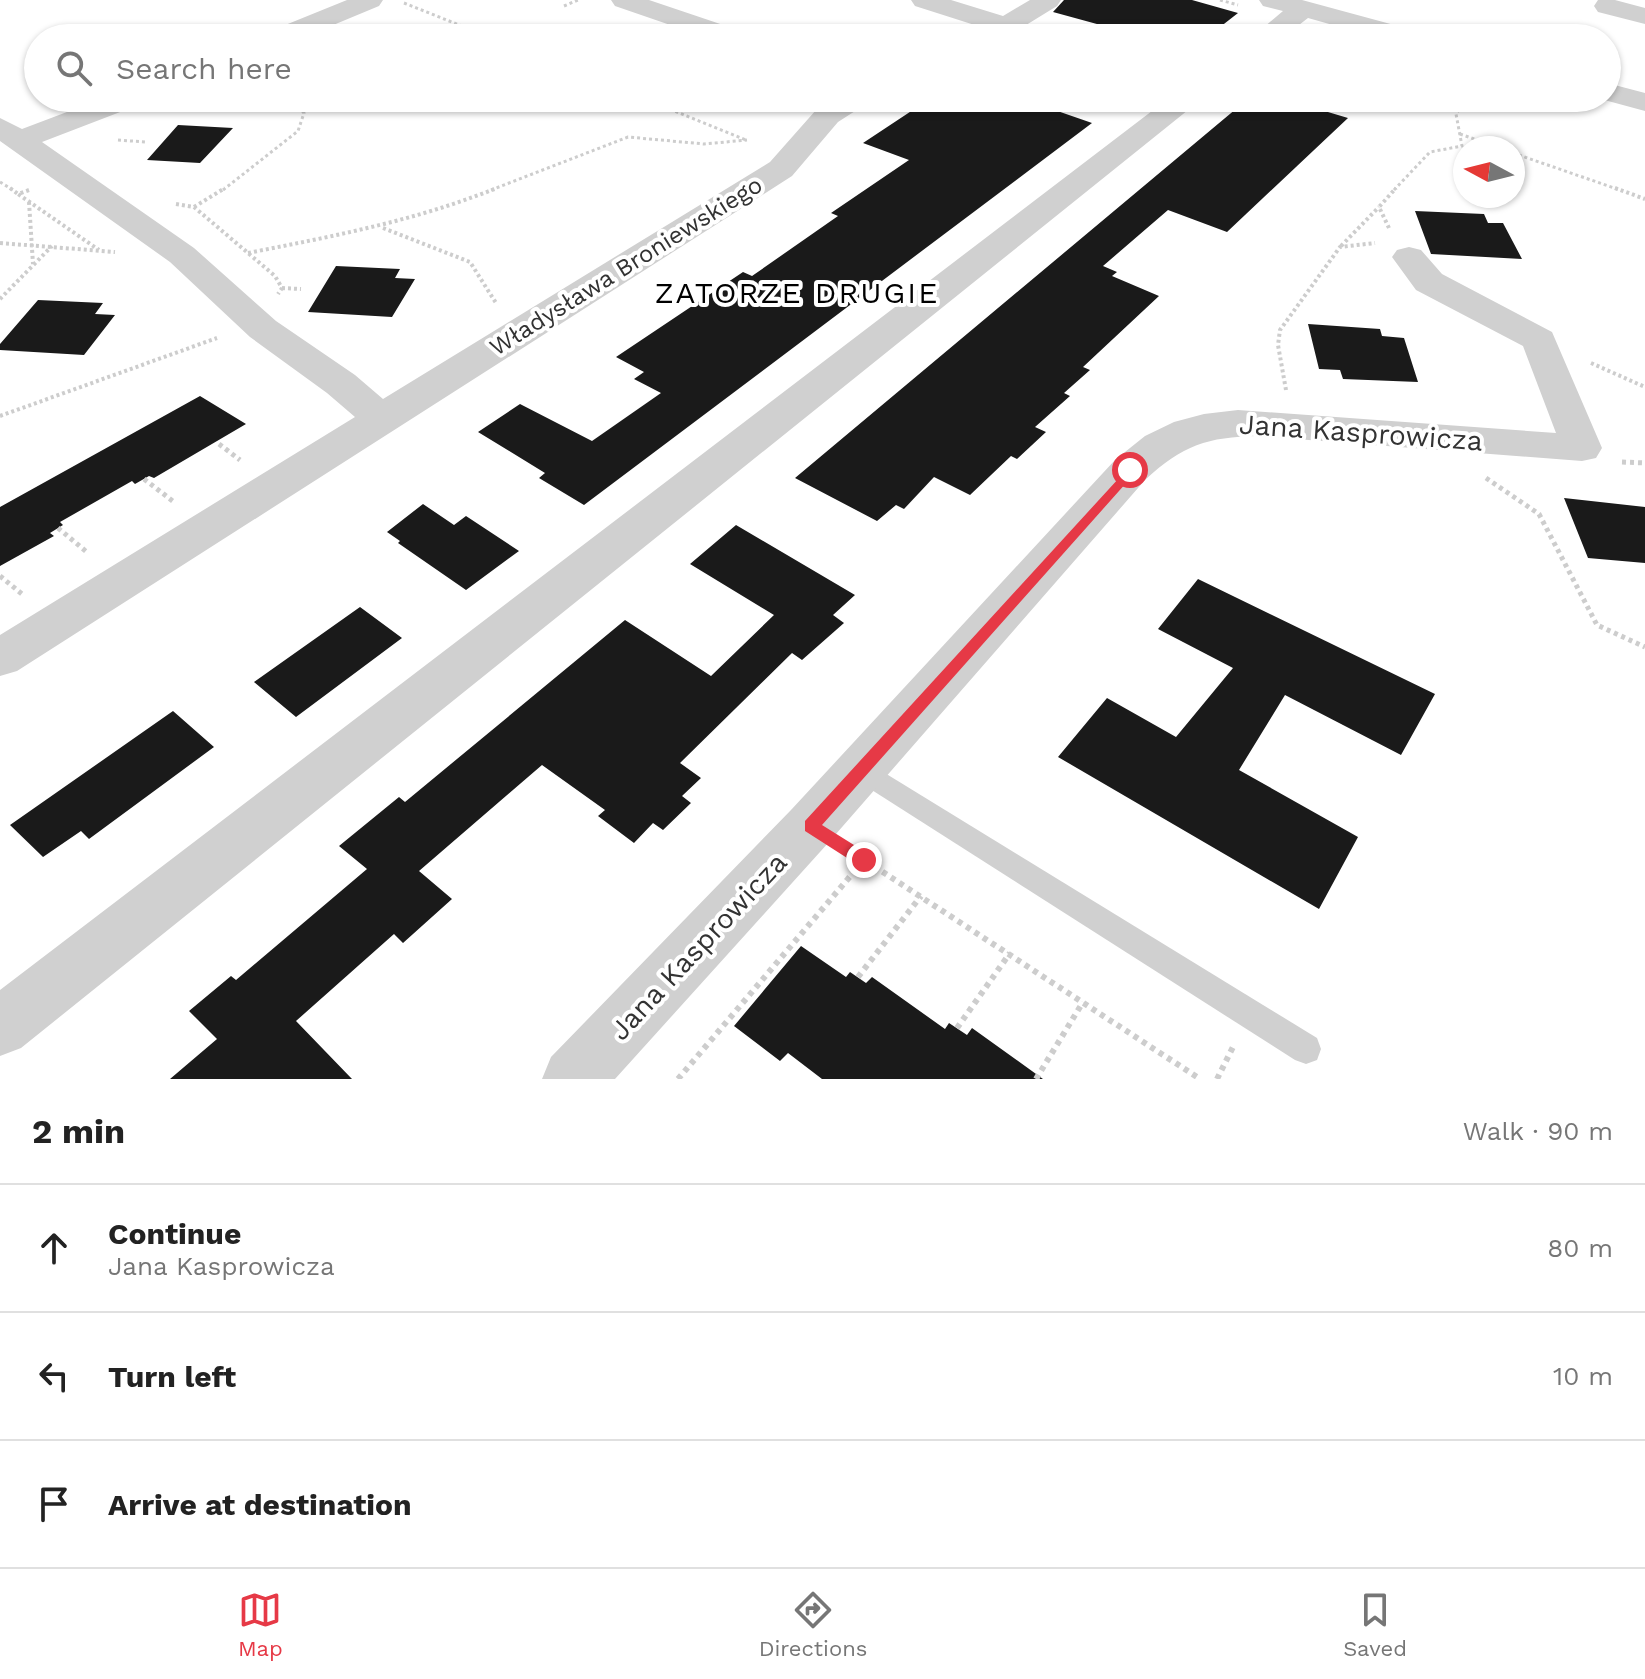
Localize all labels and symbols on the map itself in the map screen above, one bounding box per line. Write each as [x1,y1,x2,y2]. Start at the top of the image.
north arrow [1453,136,1525,208]
street label: Władysława Broniewskiego [485,170,767,362]
district label: ZATORZE DRUGIE [655,275,939,310]
street label: Jana Kasprowicza [1238,408,1484,457]
route start [1112,452,1148,488]
route end [846,842,882,878]
street label: Jana Kasprowicza [603,846,794,1047]

